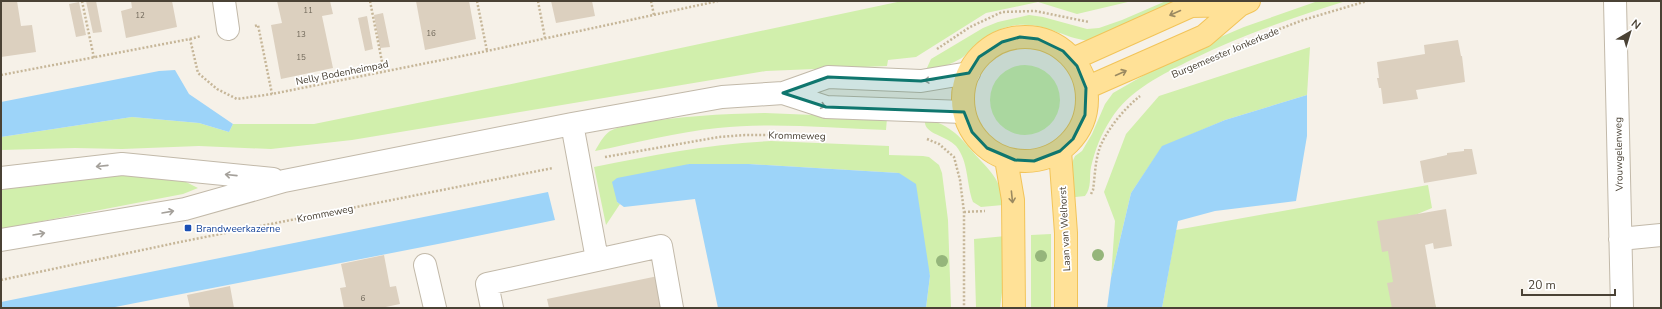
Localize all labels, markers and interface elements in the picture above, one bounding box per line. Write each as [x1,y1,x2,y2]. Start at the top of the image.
house number: 11 [303,5,313,16]
house number: 12 [135,10,145,21]
one-way arrow [1169,10,1181,17]
north arrow [1610,12,1650,52]
text: N [1628,16,1644,33]
street label: Burgemeester Jonkerkade [1169,24,1281,82]
house number: 16 [426,28,436,39]
house number: 13 [296,29,306,40]
house number: 15 [296,52,306,63]
street label: Nelly Bodenheimpad [295,57,390,89]
one-way arrow [1115,68,1127,76]
one-way arrow [924,76,937,84]
one-way arrow [813,102,826,109]
street label: Vrouwgelenweg [1611,117,1627,192]
street label: Krommeweg [768,129,826,144]
one-way arrow [96,162,109,170]
one-way arrow [225,171,238,179]
street label: Laan van Welhorst [1056,186,1074,272]
one-way arrow [1008,190,1016,203]
street label: Krommeweg [296,202,355,226]
one-way arrow [161,208,174,216]
place label: Brandweerkazerne [196,222,280,236]
marker: Brandweerkazerne [183,223,193,233]
one-way arrow [33,230,46,238]
scale bar [1522,271,1615,297]
text: 20 m [1528,277,1556,293]
house number: 6 [361,293,366,304]

